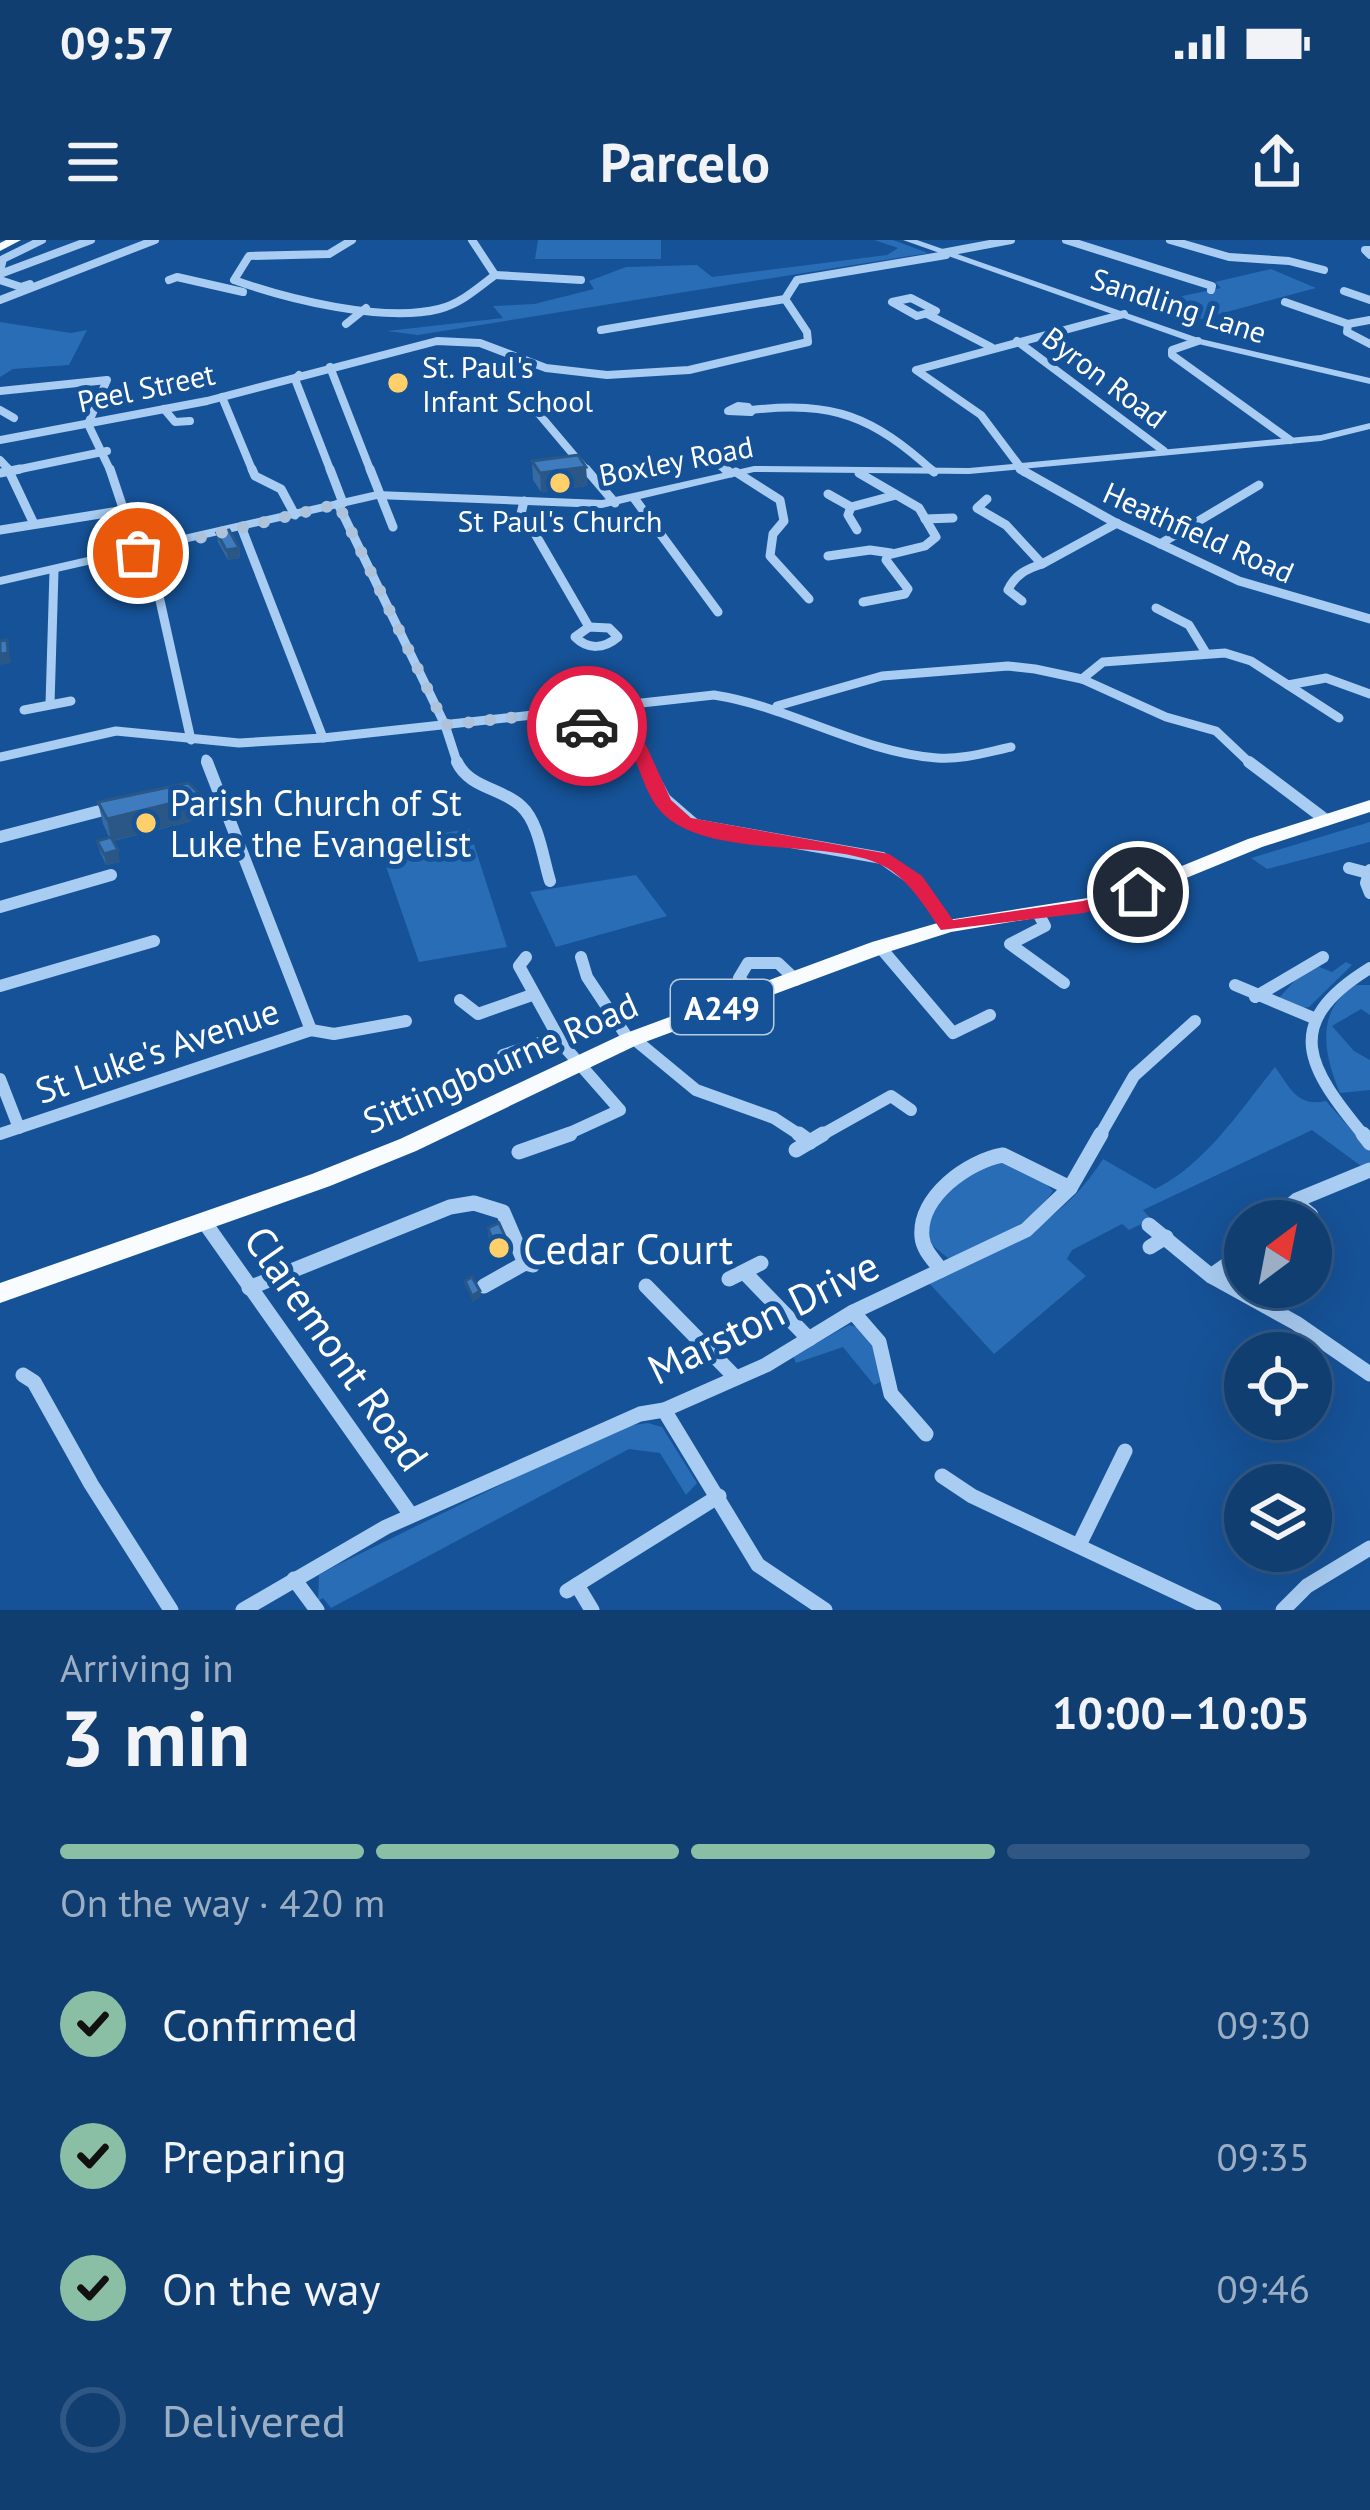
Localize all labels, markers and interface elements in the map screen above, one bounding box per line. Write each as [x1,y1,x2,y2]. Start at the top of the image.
text: 09:57 [60,13,174,71]
text: Parcelo [600,127,770,197]
icon: menu [60,129,126,195]
icon: share [1244,129,1310,195]
street label: Sandling Lane [1086,258,1272,352]
street label: Byron Road [1035,318,1175,436]
place label: St. Paul's Infant School [422,347,593,420]
street label: Peel Street [74,353,218,421]
marker: St. Paul's Infant School [385,370,411,396]
street label: Boxley Road [596,426,756,494]
marker: St Paul's Church [547,470,573,496]
street label: Heathfield Road [1098,473,1300,591]
place label: St Paul's Church [458,501,662,540]
pin [87,502,189,604]
icon: bag [105,520,171,586]
courier [527,666,647,786]
icon: car [554,693,620,759]
place label: Parish Church of St Luke the Evangelist [170,779,471,867]
marker: Parish Church of St Luke the Evangelist [133,810,159,836]
pin [1087,841,1189,943]
icon: home [1105,859,1171,925]
street label: Sittingbourne Road [355,980,645,1144]
road number: A249 [671,980,773,1034]
street label: St Luke's Avenue [29,986,285,1114]
north arrow [1224,1200,1332,1308]
map controls [1224,1200,1332,1572]
street label: Claremont Road [232,1215,442,1481]
place label: Cedar Court [523,1221,733,1276]
marker: Cedar Court [486,1235,512,1261]
street label: Marston Drive [638,1237,888,1397]
button: locate [1224,1332,1332,1440]
button: layers [1224,1464,1332,1572]
text: Arriving in [60,1642,234,1693]
text: 10:00–10:05 [1052,1683,1310,1741]
text: 3 min [60,1687,250,1788]
text: On the way · 420 m [60,1877,385,1928]
icon: check [60,1991,126,2057]
text: Confirmed [162,1995,358,2053]
text: 09:30 [1216,1999,1310,2050]
icon: check [60,2123,126,2189]
text: Preparing [162,2127,347,2185]
text: 09:35 [1216,2131,1310,2182]
icon: check [60,2255,126,2321]
text: On the way [162,2259,381,2317]
text: 09:46 [1216,2263,1310,2314]
text: Delivered [162,2391,346,2449]

